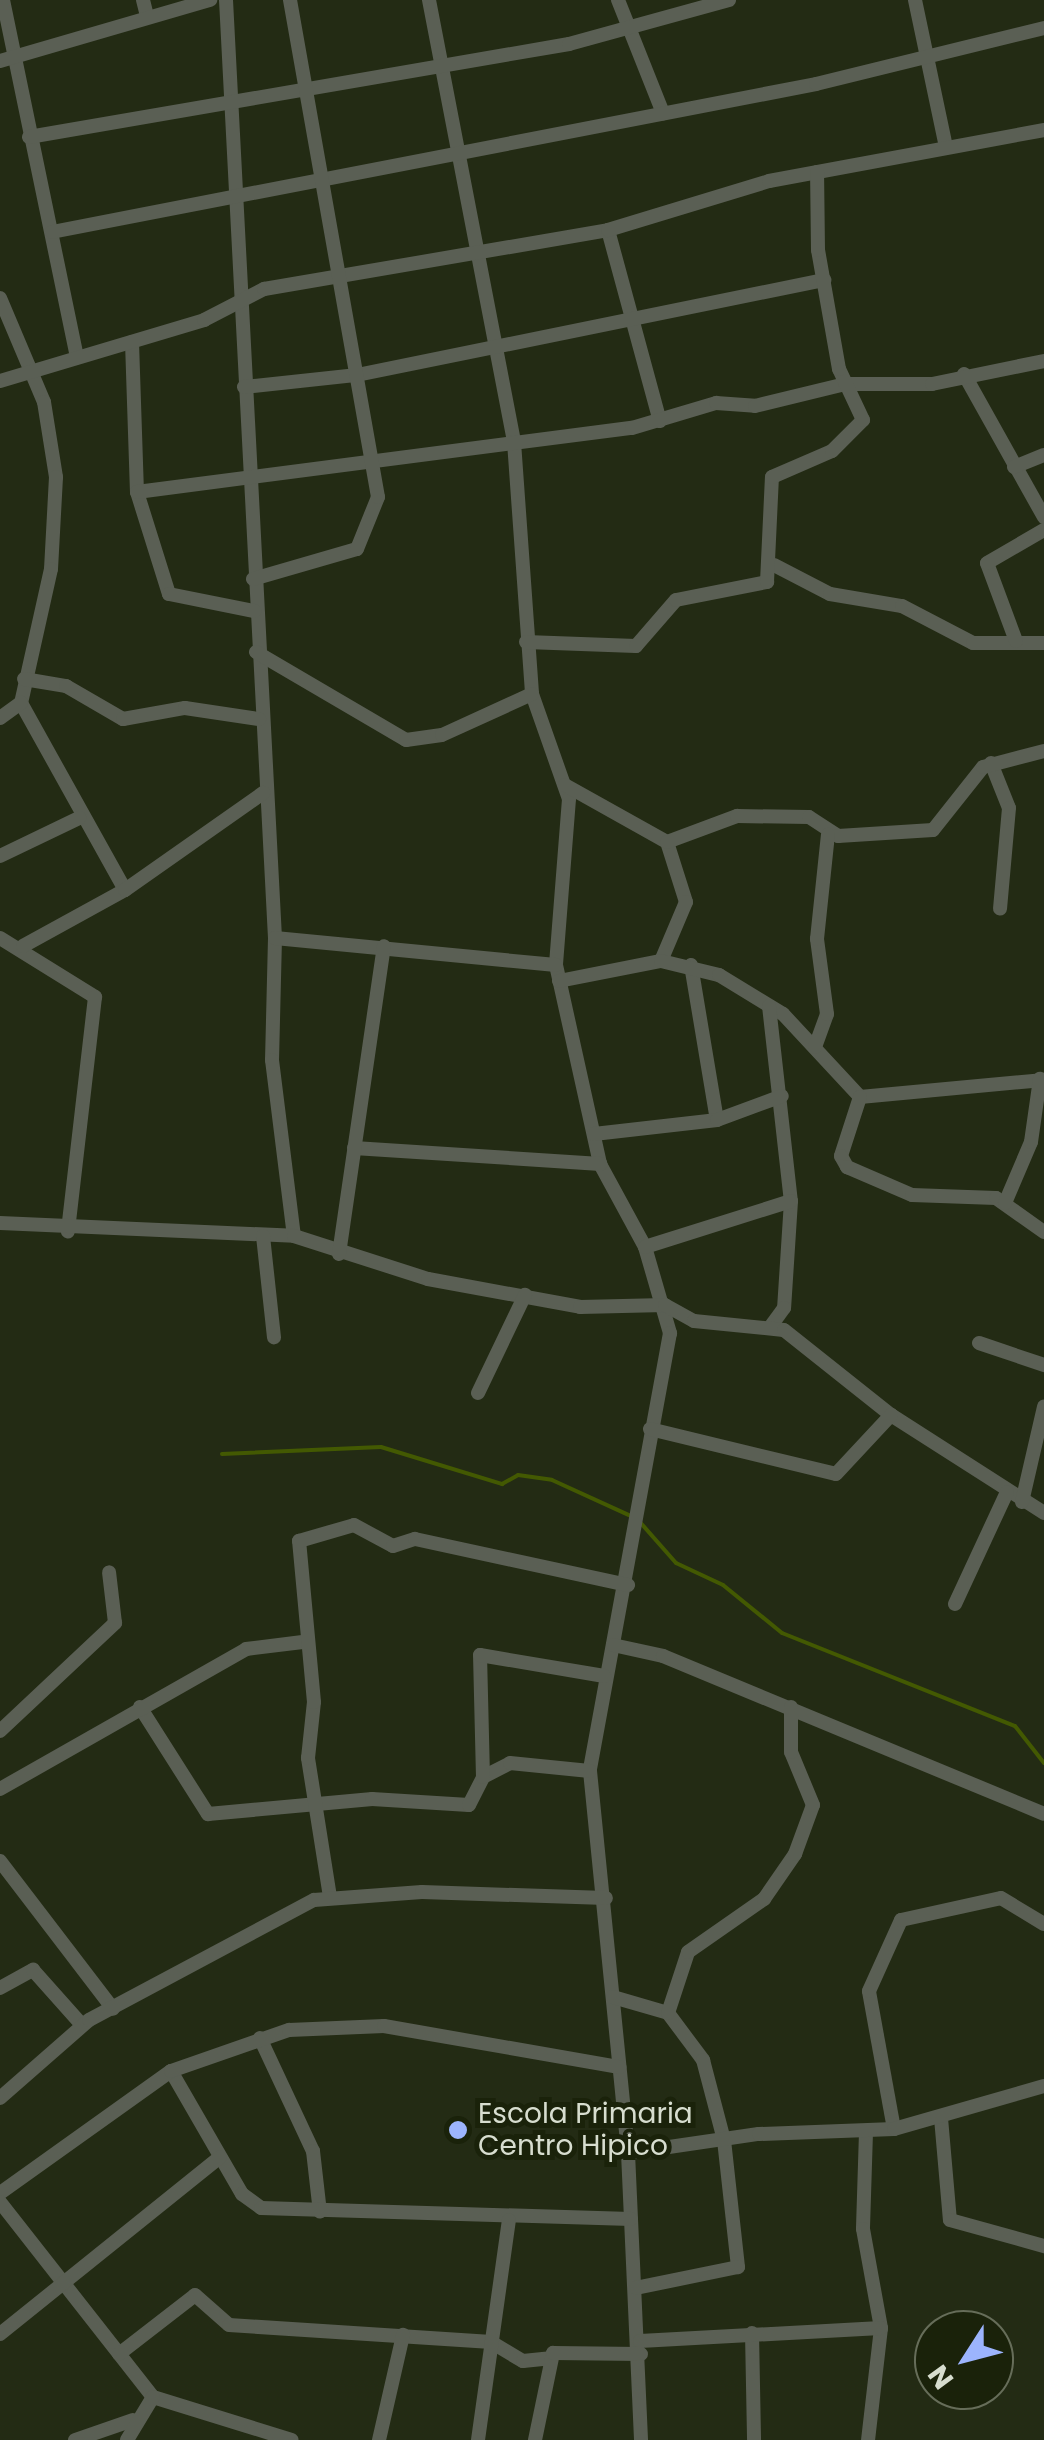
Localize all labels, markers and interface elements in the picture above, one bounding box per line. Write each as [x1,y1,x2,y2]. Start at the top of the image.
place label: Escola Primaria Centro Hipico [478,2097,693,2163]
marker: Escola Primaria Centro Hipico [447,2119,469,2141]
north arrow [914,2310,1014,2410]
text: N [919,2357,963,2397]

